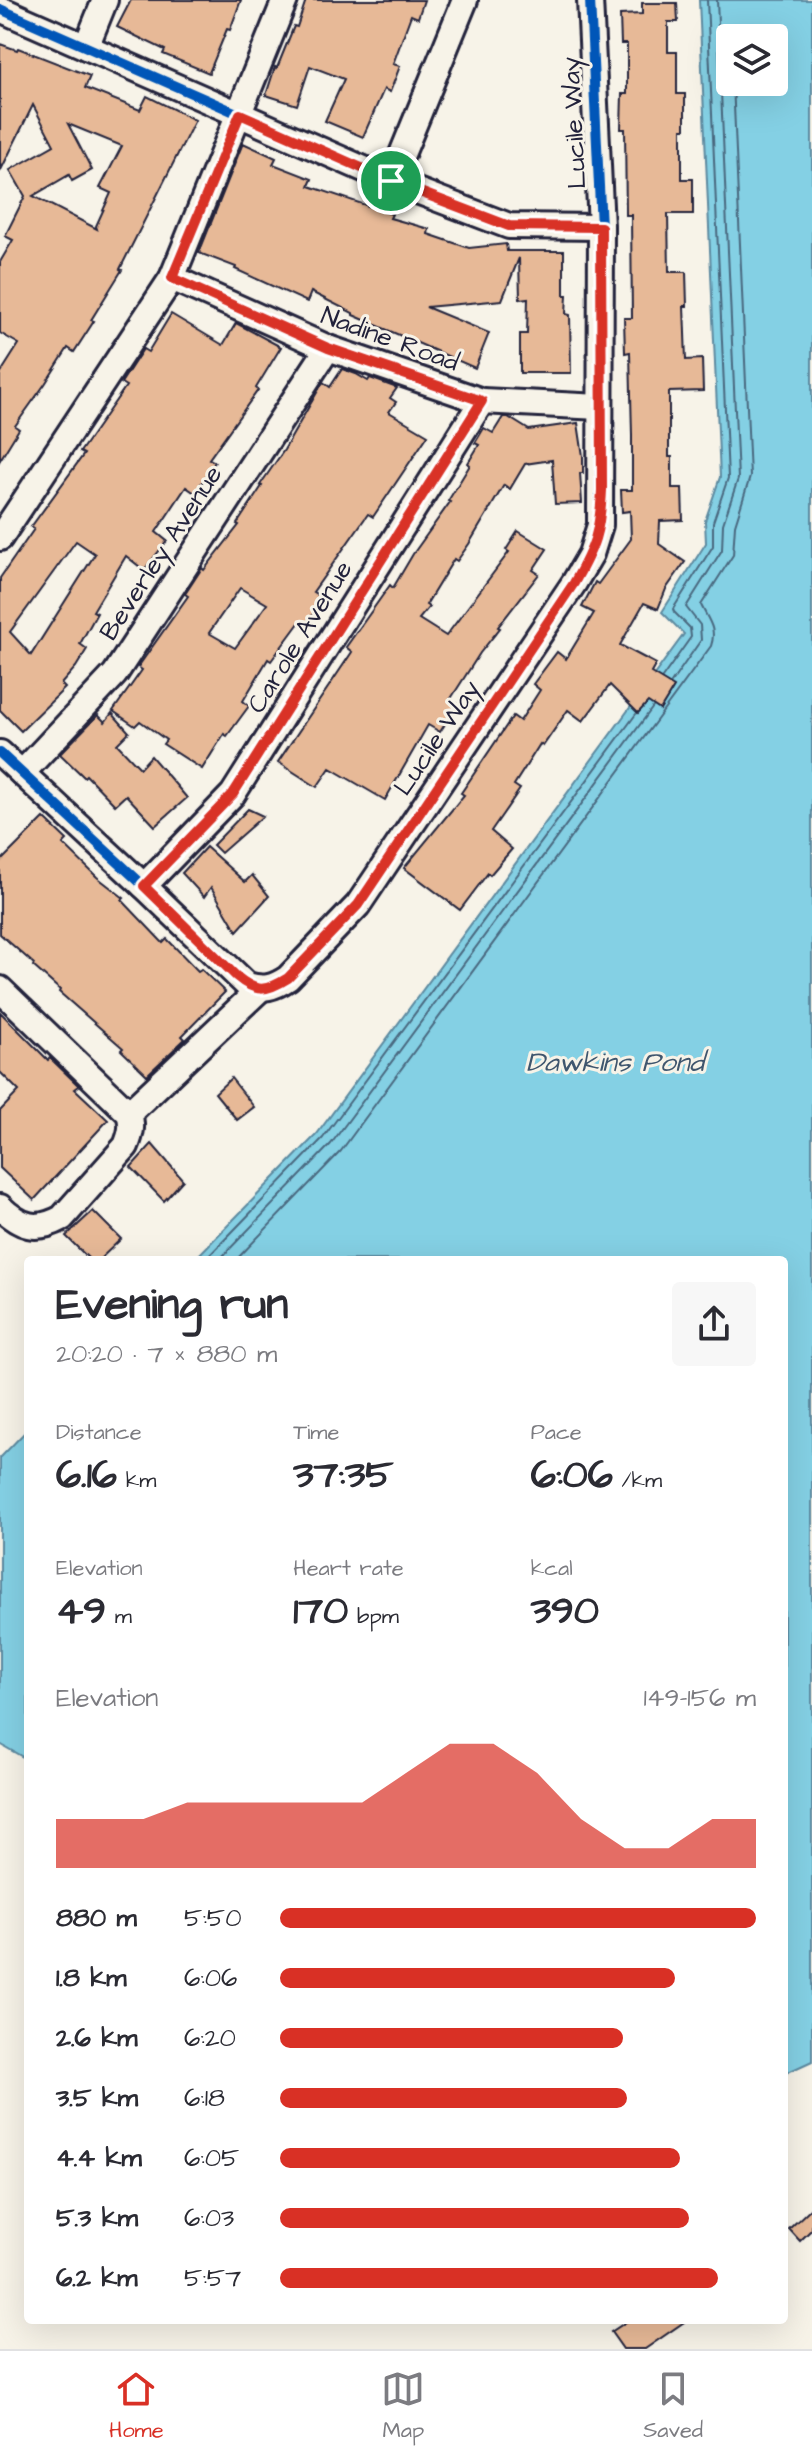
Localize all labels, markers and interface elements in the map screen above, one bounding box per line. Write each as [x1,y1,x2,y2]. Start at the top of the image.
map controls [716,24,788,96]
button: layers [716,24,788,96]
street label: Lucile Way [553,56,597,190]
pin [357,147,425,215]
icon: arrive [369,159,413,203]
street label: Nadine Road [316,297,464,381]
street label: Beverley Avenue [91,459,233,649]
street label: Carole Avenue [239,554,361,720]
street label: Lucile Way [385,673,491,804]
water label: Dawkins Pond [526,1043,709,1082]
text: Evening run [56,1275,288,1336]
button: share [672,1282,756,1366]
text: 20:20 · 7 × 880 m [56,1336,277,1372]
text: Distance [56,1417,142,1448]
text: Time [293,1417,339,1448]
text: Pace [531,1417,582,1448]
text: 6.16 [56,1448,117,1503]
text: 37:35 [293,1448,394,1503]
text: 6:06 [531,1448,613,1503]
text: km [117,1465,156,1496]
text: /km [613,1465,662,1496]
text: Elevation [56,1553,143,1584]
text: Heart rate [293,1553,404,1584]
text: kcal [531,1553,573,1584]
text: 49 [56,1584,106,1639]
text: 170 [293,1584,348,1639]
text: 390 [531,1584,599,1639]
text: m [106,1601,132,1632]
text: bpm [348,1601,399,1632]
text: Elevation [56,1680,158,1716]
text: 149–156 m [643,1680,756,1716]
text: 880 m [56,1900,137,1936]
text: 5:50 [184,1900,242,1936]
text: 1.8 km [56,1960,126,1996]
text: 6:06 [184,1960,237,1996]
text: 2.6 km [56,2020,137,2056]
text: 6:20 [184,2020,236,2056]
text: 3.5 km [56,2080,138,2116]
text: 6:18 [184,2080,225,2116]
text: 4.4 km [56,2140,142,2176]
text: 6:05 [184,2140,239,2176]
text: 5.3 km [56,2200,138,2236]
text: 6:03 [184,2200,234,2236]
text: 6.2 km [56,2260,137,2296]
text: 5:57 [184,2260,241,2296]
tab: Home [109,2367,164,2446]
tab: Map [381,2367,425,2446]
tab: Saved [643,2367,703,2446]

